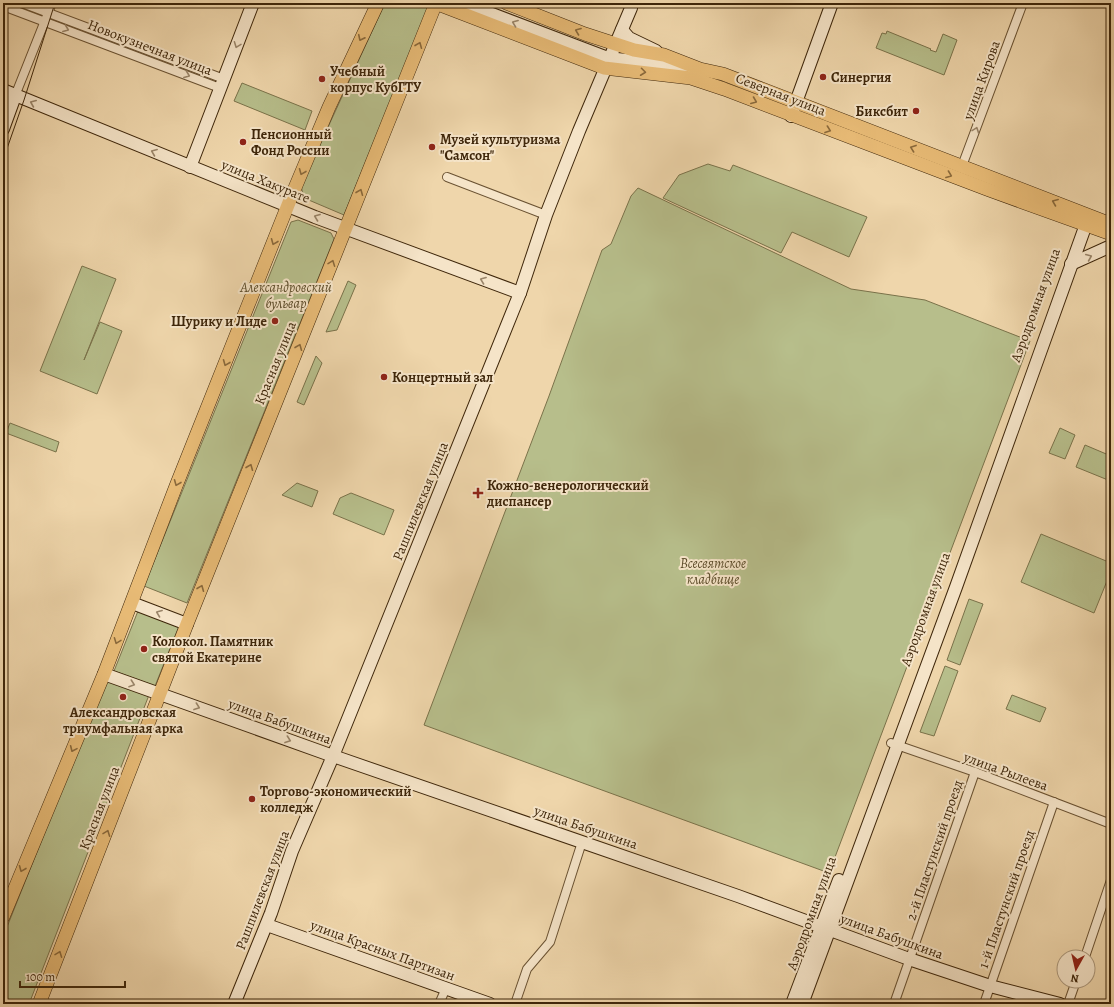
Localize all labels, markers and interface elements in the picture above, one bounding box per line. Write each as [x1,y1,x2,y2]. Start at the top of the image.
street label: Новокузнечная улица [85,15,215,80]
one-way arrow [512,19,519,27]
one-way arrow [62,25,69,33]
one-way arrow [575,28,582,36]
one-way arrow [358,34,366,42]
street label: улица Кирова [958,37,1005,123]
one-way arrow [234,40,242,48]
one-way arrow [414,42,422,49]
place label: Учебный корпус КубГТУ [330,62,422,97]
one-way arrow [640,68,646,77]
place label: Синергия [831,68,891,87]
street label: Северная улица [733,69,829,121]
one-way arrow [184,71,191,79]
marker: Синергия [818,72,828,82]
marker: Учебный корпус КубГТУ [317,74,327,84]
one-way arrow [750,97,757,105]
one-way arrow [30,100,37,108]
place label: Биксбит [856,102,909,121]
marker: Биксбит [911,106,921,116]
place label: Пенсионный Фонд России [251,125,332,160]
one-way arrow [824,125,831,133]
one-way arrow [971,126,979,133]
place label: Музей культуризма "Самсон" [440,130,561,165]
marker: Пенсионный Фонд России [238,137,248,147]
marker: Музей культуризма "Самсон" [427,142,437,152]
one-way arrow [909,144,916,152]
one-way arrow [150,149,157,157]
street label: улица Хакурате [218,155,313,208]
one-way arrow [298,169,306,176]
one-way arrow [946,171,953,179]
one-way arrow [355,188,363,196]
one-way arrow [1052,199,1059,207]
one-way arrow [313,214,320,222]
one-way arrow [270,239,278,246]
street label: Аэродромная улица [1006,245,1065,366]
one-way arrow [1086,253,1093,261]
one-way arrow [327,260,335,267]
one-way arrow [480,276,487,284]
park label: Александровский бульвар [239,278,332,313]
place label: Шурику и Лиде [171,312,268,331]
marker: Шурику и Лиде [270,316,280,326]
street label: Красная улица [250,318,301,408]
one-way arrow [294,343,302,351]
one-way arrow [223,358,231,366]
place label: Концертный зал [392,368,493,387]
marker: Концертный зал [379,372,389,382]
street label: Рашпилевская улица [388,439,453,563]
one-way arrow [245,464,253,472]
place label: Кожно-венерологический диспансер [486,476,649,511]
one-way arrow [174,480,182,487]
marker: Кожно-венерологический диспансер [472,487,484,499]
street label: Аэродромная улица [896,549,955,670]
park label: Всесвятское кладбище [680,554,746,589]
one-way arrow [196,584,204,592]
one-way arrow [156,610,163,618]
place label: Колокол. Памятник святой Екатерине [152,632,274,667]
one-way arrow [113,637,121,644]
marker: Колокол. Памятник святой Екатерине [139,644,149,654]
one-way arrow [128,679,135,688]
marker: Александровская триумфальная арка [118,692,128,702]
street label: улица Бабушкина [225,694,334,749]
one-way arrow [193,702,200,711]
place label: Александровская триумфальная арка [63,703,183,738]
one-way arrow [285,735,292,744]
one-way arrow [70,745,78,753]
street label: улица Рылеева [960,747,1051,796]
street label: Красная улица [75,763,124,853]
street label: 2-й Пластунский проезд [902,777,967,923]
place label: Торгово-экономический колледж [260,782,412,817]
marker: Торгово-экономический колледж [247,794,257,804]
street label: улица Бабушкина [531,801,641,854]
street label: Рашпилевская улица [231,827,294,953]
street label: 1-й Пластунский проезд [974,827,1039,971]
one-way arrow [102,829,110,836]
street label: Аэродромная улица [782,853,841,974]
one-way arrow [19,865,27,872]
street label: улица Бабушкина [837,909,946,964]
street label: улица Красных Партизан [307,915,458,986]
north arrow [1056,949,1096,989]
one-way arrow [55,950,63,957]
scale bar [20,963,125,989]
text: 100 m [26,969,55,985]
text: N [1070,970,1080,986]

